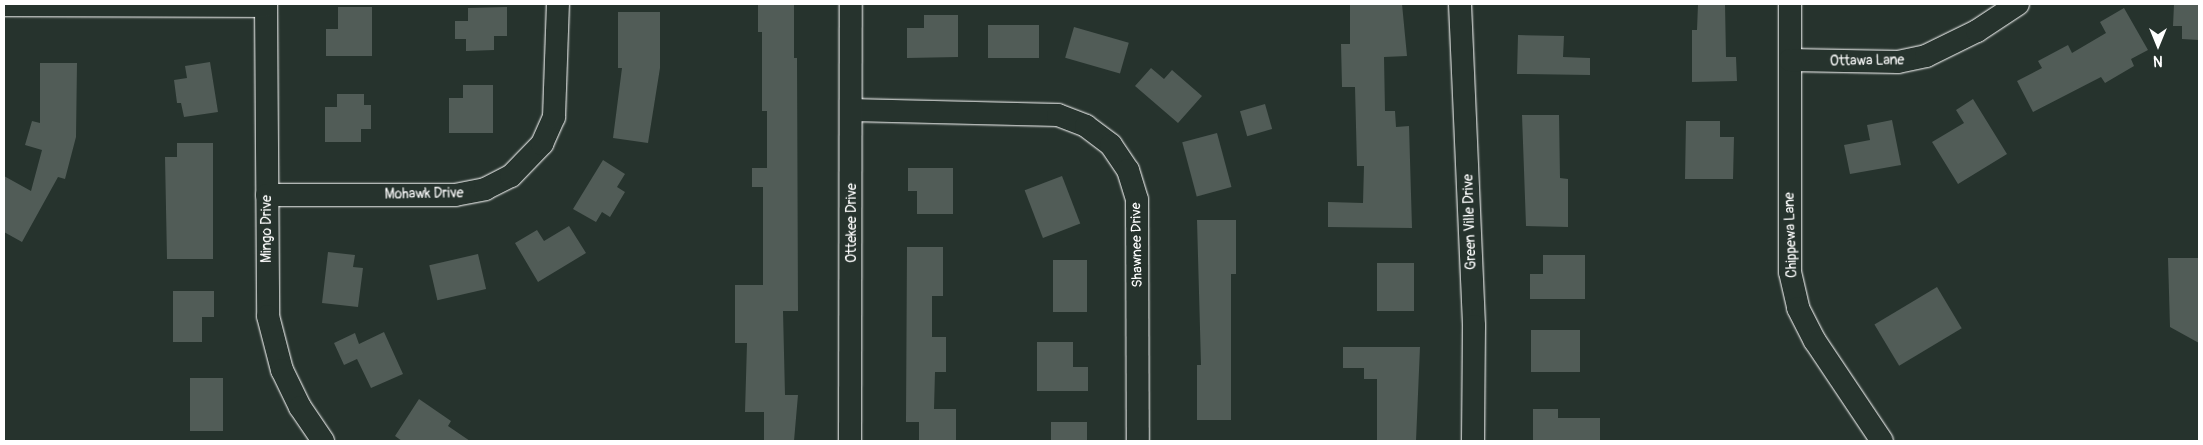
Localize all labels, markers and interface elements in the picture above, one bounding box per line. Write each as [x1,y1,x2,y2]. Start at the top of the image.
north arrow [2133,20,2183,70]
street label: Ottawa Lane [1830,52,1904,70]
text: N [2153,52,2163,69]
street label: Green Ville Drive [1460,174,1480,270]
street label: Ottekee Drive [844,183,860,263]
street label: Mohawk Drive [384,185,464,203]
street label: Chippewa Lane [1781,192,1801,278]
street label: Mingo Drive [259,195,275,263]
street label: Shawnee Drive [1128,202,1146,288]

